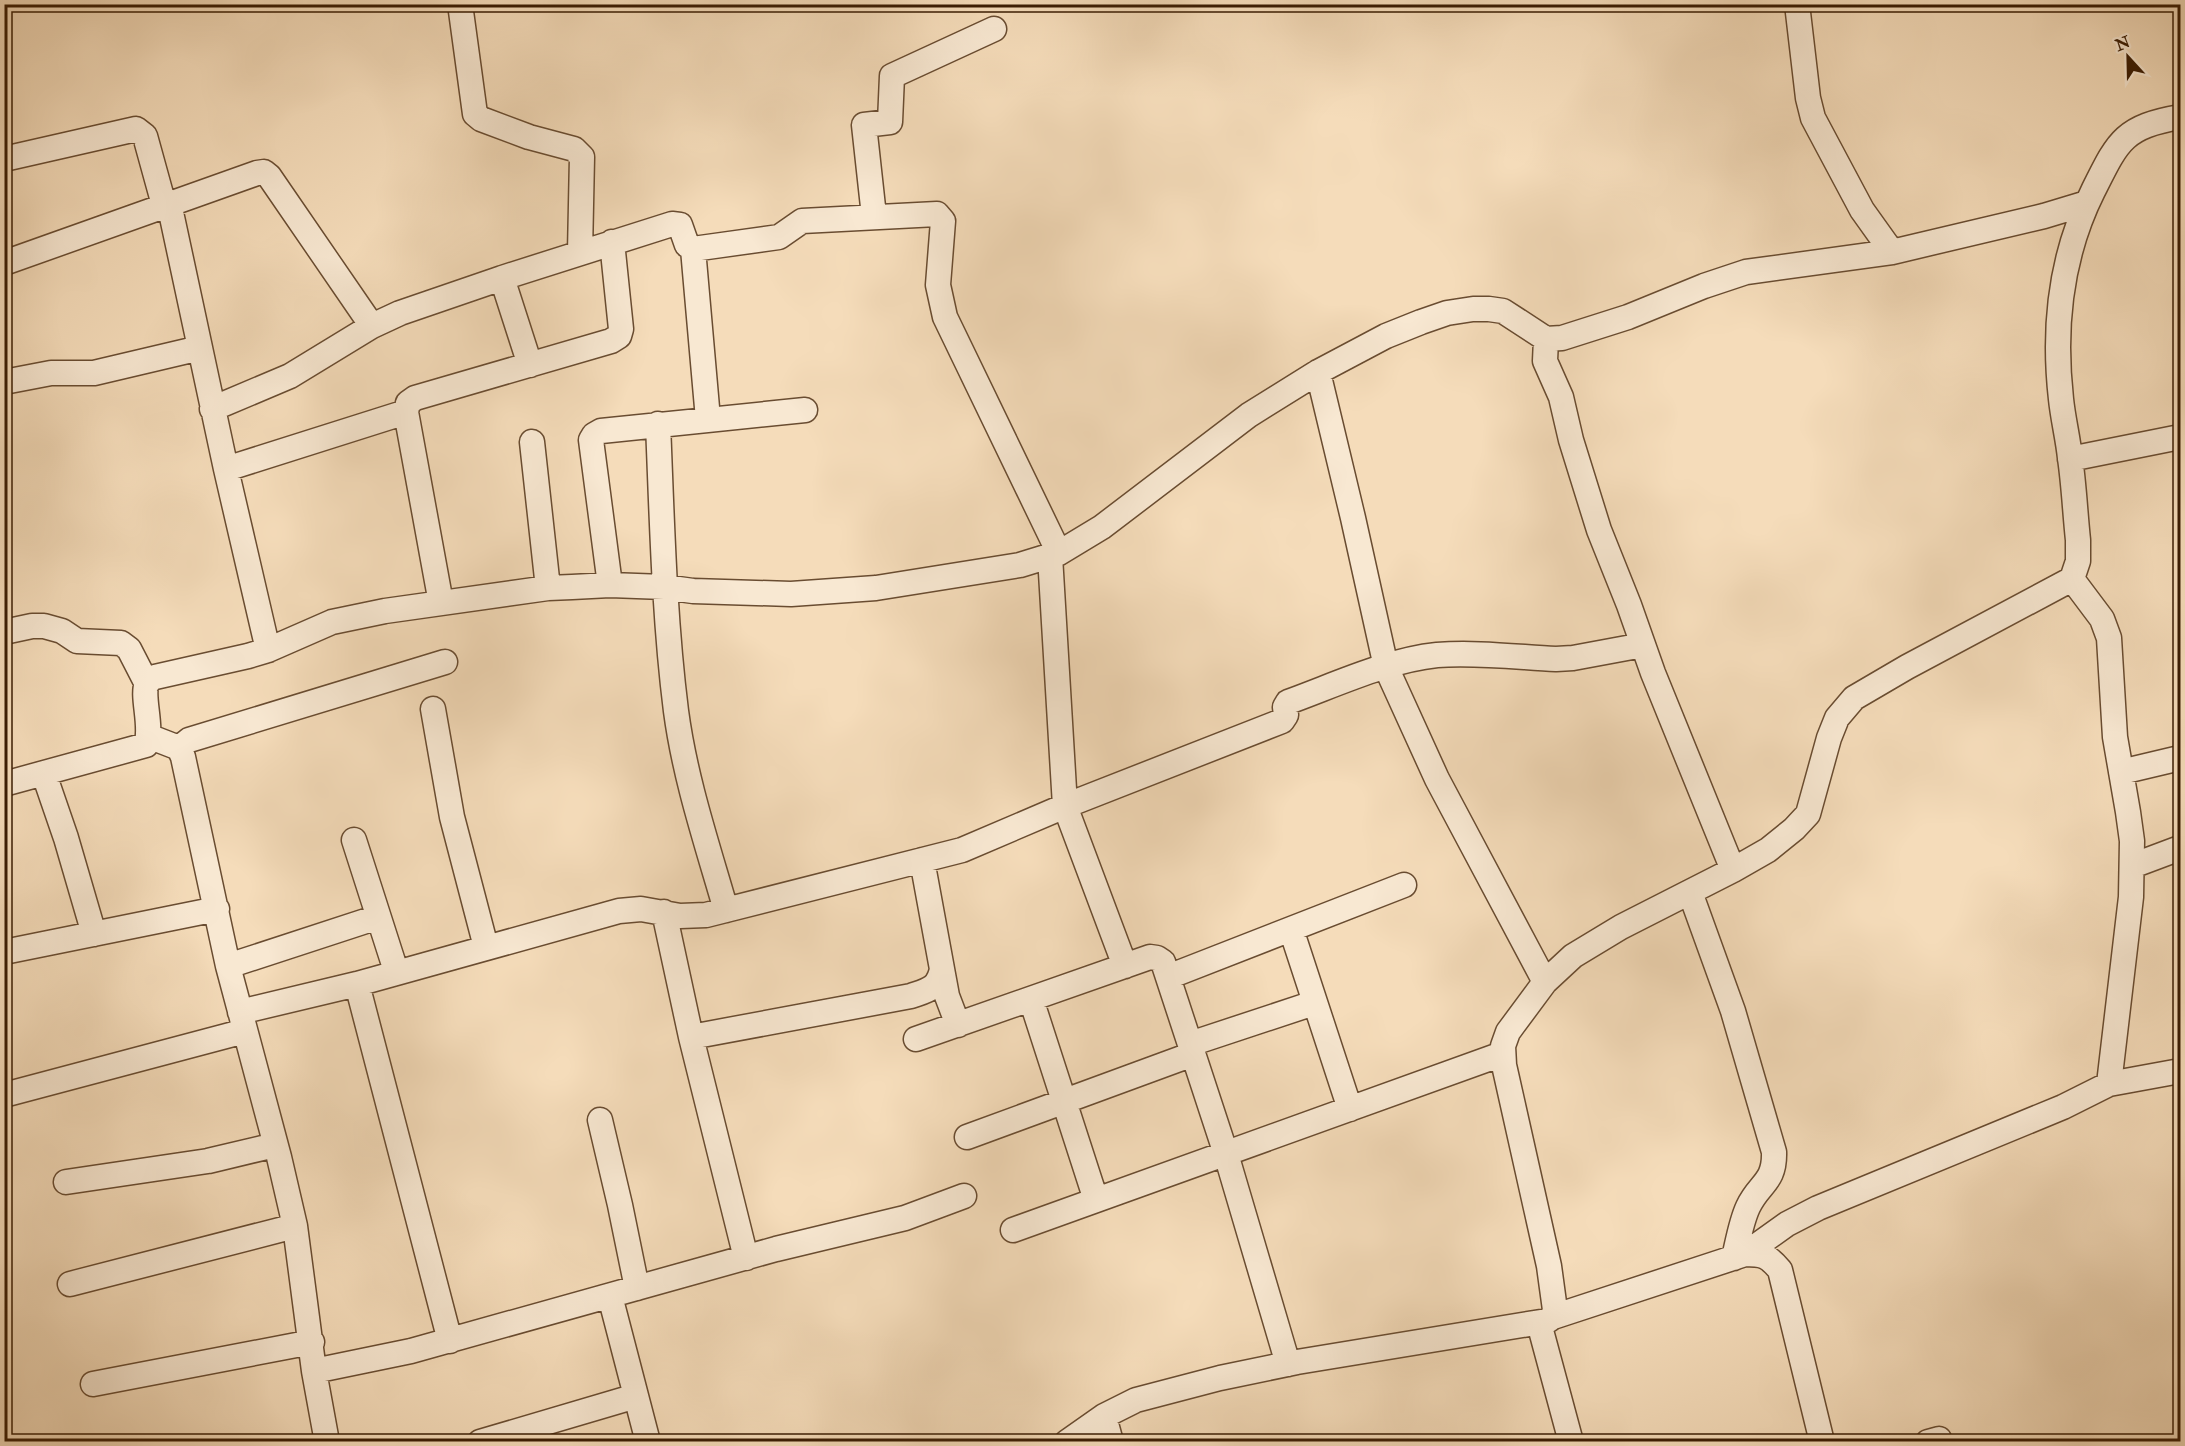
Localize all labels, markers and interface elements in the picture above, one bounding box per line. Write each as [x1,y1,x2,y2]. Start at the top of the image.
north arrow [2098,27,2158,87]
text: N [2111,32,2134,56]

